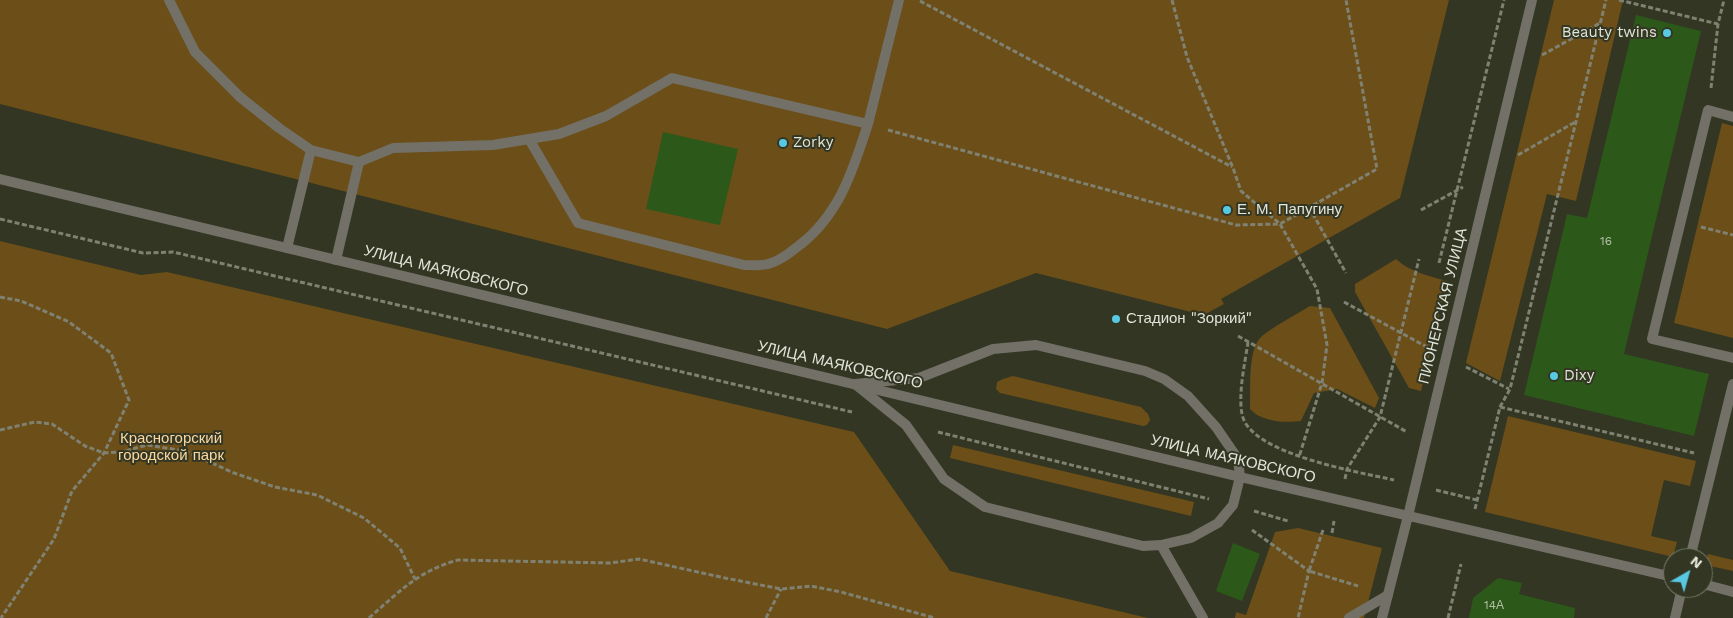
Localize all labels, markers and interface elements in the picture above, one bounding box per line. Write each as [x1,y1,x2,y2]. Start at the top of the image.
place label: Beauty twins [1562,24,1657,42]
marker: Beauty twins [1661,27,1673,39]
place label: Zorky [793,134,833,152]
marker: Zorky [777,137,789,149]
place label: Е. М. Папугину [1237,201,1342,219]
marker: Е. М. Папугину [1221,204,1233,216]
street label: ПИОНЕРСКАЯ УЛИЦА [1415,226,1471,386]
house number: 16 [1600,234,1612,248]
street label: УЛИЦА МАЯКОВСКОГО [362,242,530,300]
place label: Стадион "Зоркий" [1126,310,1252,328]
marker: Стадион "Зоркий" [1110,313,1122,325]
street label: УЛИЦА МАЯКОВСКОГО [756,337,924,393]
place label: Dixy [1564,367,1594,385]
marker: Dixy [1548,370,1560,382]
park label: Красногорский городской парк [118,430,224,465]
street label: УЛИЦА МАЯКОВСКОГО [1149,431,1317,487]
north arrow [1663,548,1713,598]
text: N [1688,552,1706,571]
house number: 14А [1484,598,1504,612]

